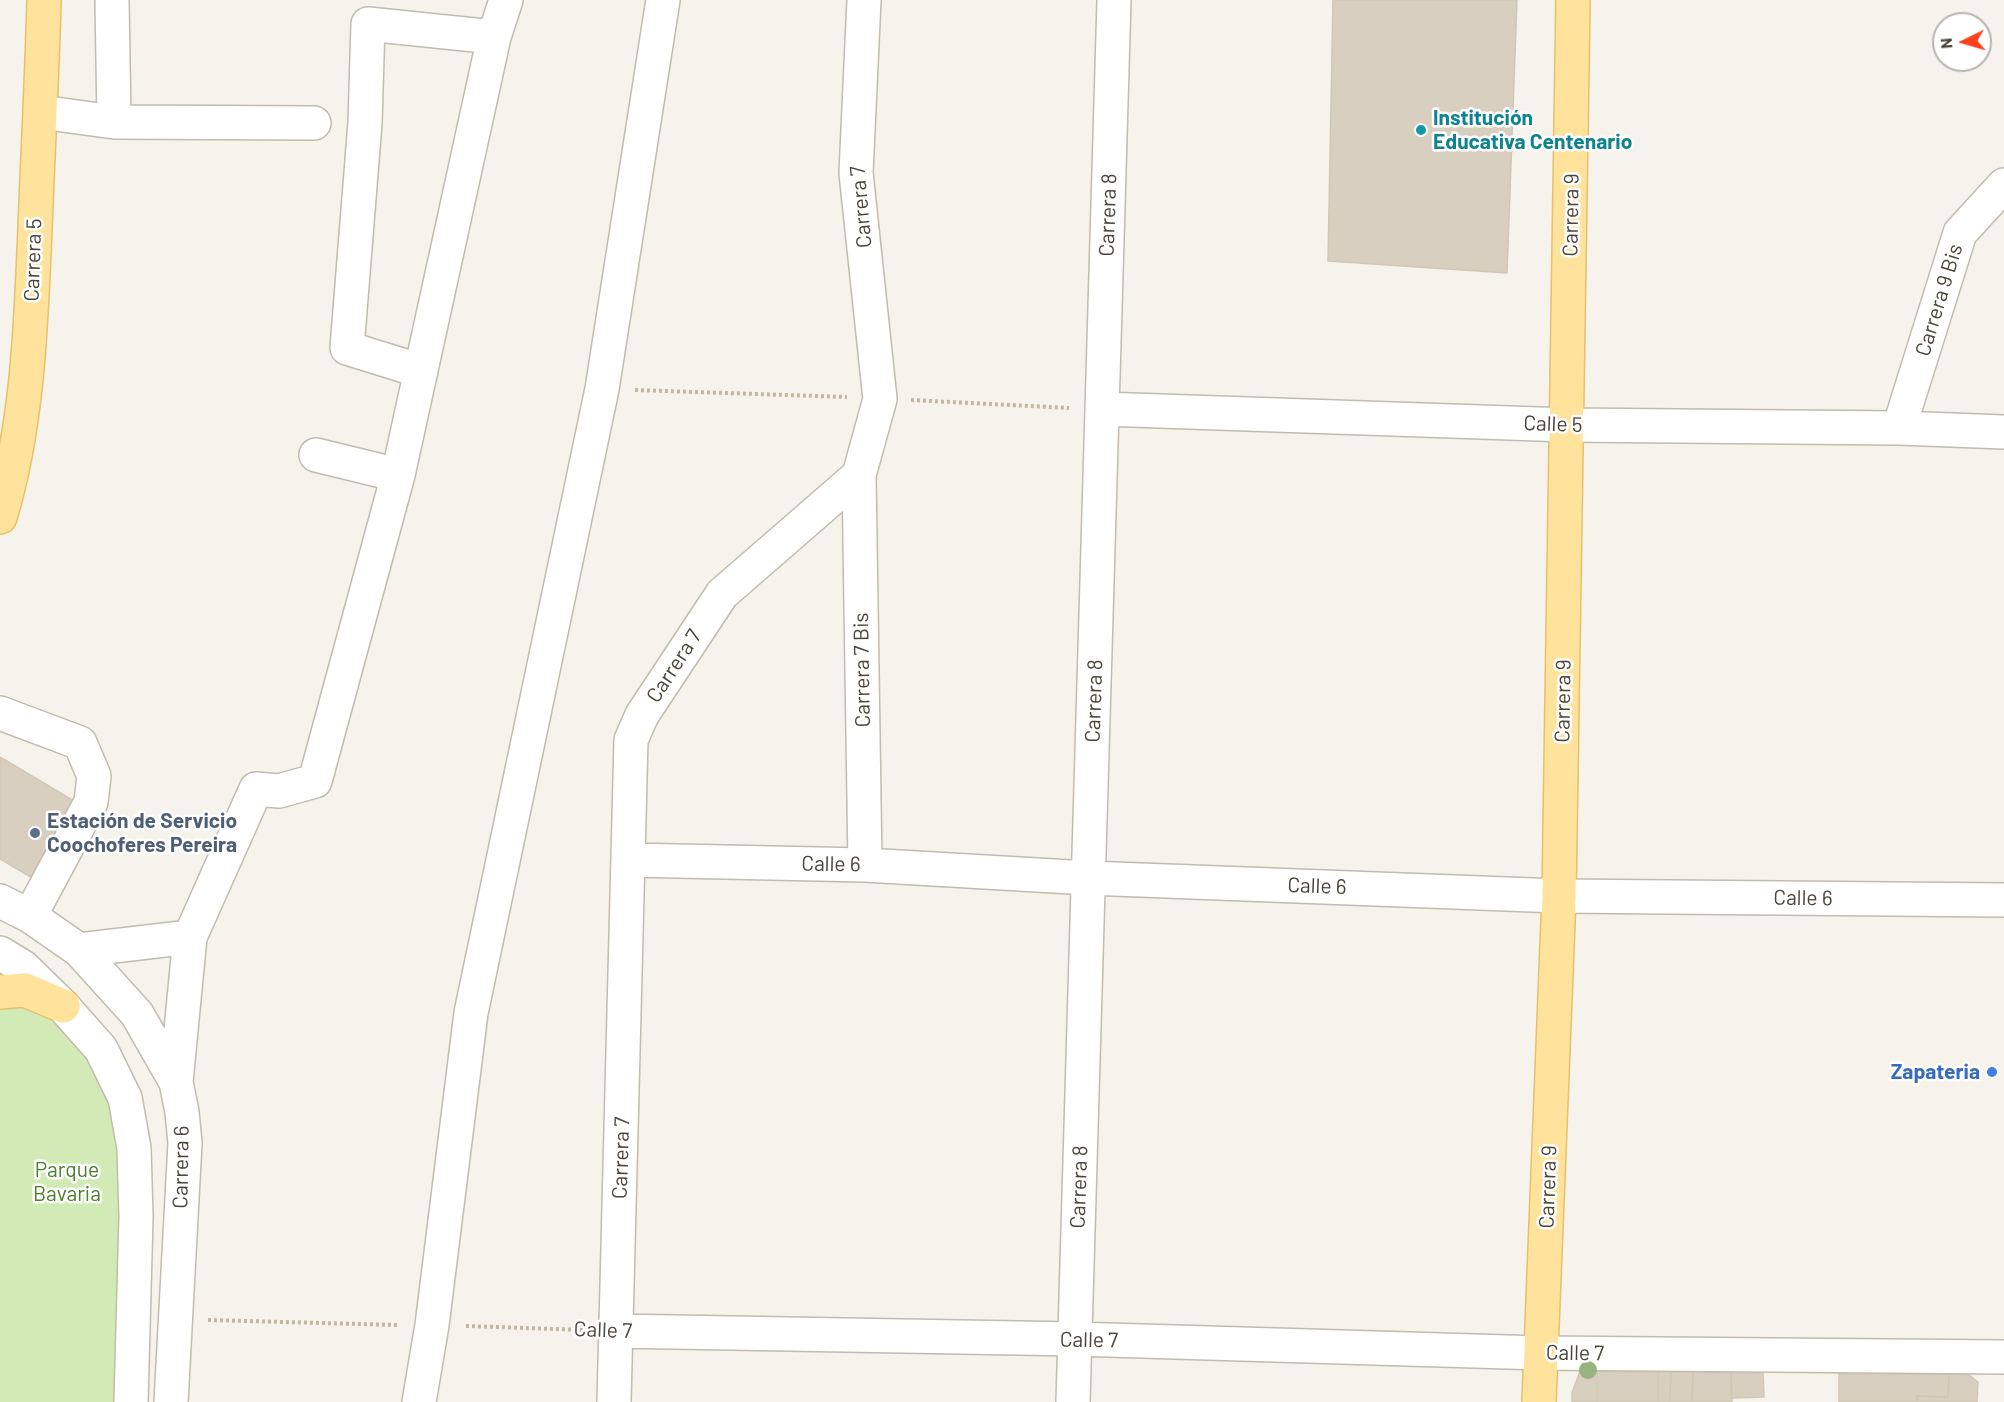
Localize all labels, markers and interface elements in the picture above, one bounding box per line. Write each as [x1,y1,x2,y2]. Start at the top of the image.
north arrow [1932,12,1992,72]
text: N [1936,37,1955,50]
place label: Institución Educativa Centenario [1433,105,1632,155]
marker: Institución Educativa Centenario [1414,123,1428,137]
street label: Carrera 7 [845,165,877,249]
street label: Carrera 8 [1094,173,1122,257]
street label: Carrera 9 [1558,173,1584,257]
street label: Carrera 5 [19,218,47,302]
street label: Carrera 9 Bis [1910,241,1968,359]
street label: Calle 5 [1523,410,1583,438]
street label: Carrera 7 Bis [848,612,876,728]
street label: Carrera 7 [641,625,707,707]
street label: Carrera 8 [1080,659,1108,743]
street label: Carrera 9 [1550,659,1576,743]
place label: Estación de Servicio Coochoferes Pereira [47,808,237,858]
marker: Estación de Servicio Coochoferes Pereira [28,826,42,840]
street label: Calle 6 [801,851,861,877]
street label: Calle 6 [1287,872,1347,900]
street label: Calle 6 [1773,885,1833,911]
place label: Zapateria [1891,1059,1980,1085]
marker: Zapateria [1985,1065,1999,1079]
street label: Carrera 7 [607,1116,635,1200]
street label: Carrera 6 [168,1125,194,1209]
street label: Carrera 8 [1065,1145,1093,1229]
street label: Carrera 9 [1534,1145,1562,1229]
park label: Parque Bavaria [33,1157,101,1207]
street label: Calle 7 [573,1316,633,1344]
street label: Calle 7 [1060,1327,1118,1353]
street label: Calle 7 [1546,1340,1604,1366]

